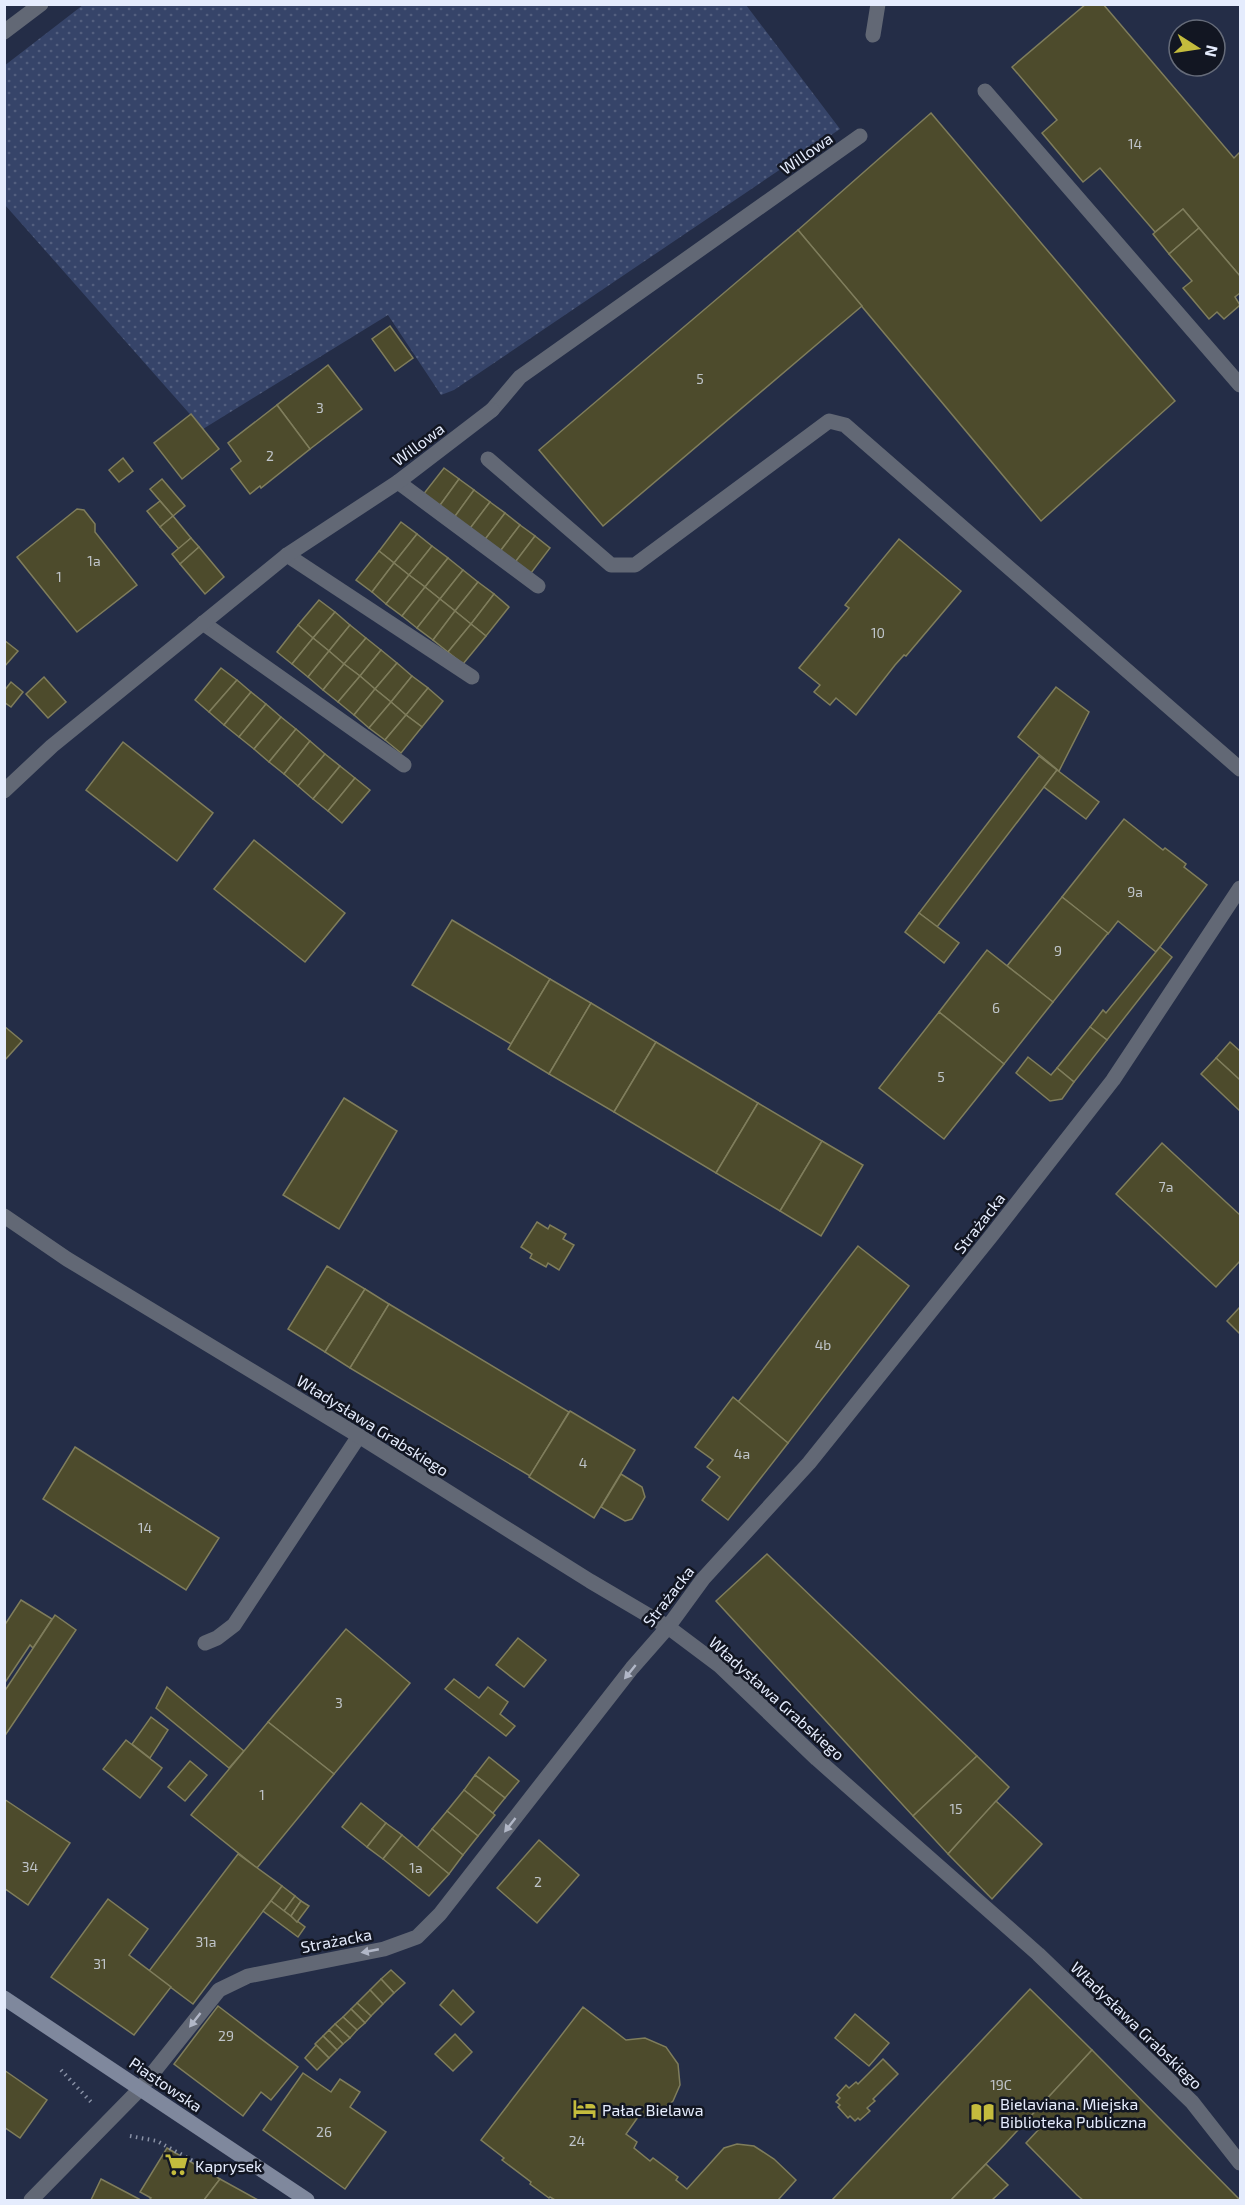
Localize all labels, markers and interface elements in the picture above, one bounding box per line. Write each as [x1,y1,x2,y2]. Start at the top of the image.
north arrow [1167,18,1227,78]
text: N [1202,44,1223,59]
street label: Willowa [776,128,836,178]
house number: 14 [1128,135,1142,152]
house number: 5 [696,370,704,387]
house number: 3 [316,399,324,416]
street label: Willowa [388,418,448,470]
house number: 2 [266,447,274,464]
house number: 1a [87,552,101,569]
house number: 1 [56,568,62,585]
house number: 10 [871,624,885,641]
house number: 9a [1127,883,1143,900]
house number: 9 [1054,942,1062,959]
house number: 6 [992,999,1000,1016]
house number: 5 [937,1068,945,1085]
house number: 7a [1159,1178,1173,1195]
street label: Strażacka [949,1189,1009,1257]
house number: 4b [815,1336,831,1353]
street label: Władysława Grabskiego [293,1370,453,1480]
house number: 4a [734,1445,750,1462]
house number: 4 [579,1454,587,1471]
house number: 14 [138,1519,152,1536]
street label: Strażacka [638,1562,698,1630]
street label: Władysława Grabskiego [705,1632,849,1764]
one-way arrow [624,1664,637,1679]
house number: 3 [335,1694,343,1711]
house number: 1 [259,1786,265,1803]
house number: 15 [949,1800,963,1817]
one-way arrow [503,1817,516,1833]
house number: 34 [22,1858,38,1875]
house number: 1a [409,1859,423,1876]
house number: 2 [534,1873,542,1890]
street label: Strażacka [299,1924,373,1956]
house number: 31a [195,1933,217,1950]
one-way arrow [361,1947,379,1957]
house number: 31 [93,1955,107,1972]
street label: Władysława Grabskiego [1067,1957,1207,2093]
one-way arrow [189,2012,202,2028]
house number: 29 [218,2027,234,2044]
street label: Piastowska [126,2053,206,2115]
house number: 19C [990,2076,1012,2093]
place label: Bielaviana. Miejska Biblioteka Publiczna [1000,2094,1146,2131]
hotel icon: Pałac Bielawa [571,2096,597,2122]
library icon: Bielaviana. Miejska Biblioteka Publiczna [969,2099,995,2125]
place label: Pałac Bielawa [602,2100,704,2119]
house number: 26 [316,2123,332,2140]
house number: 24 [569,2132,585,2149]
supermarket icon: Kaprysek [164,2152,190,2178]
place label: Kaprysek [195,2156,262,2175]

